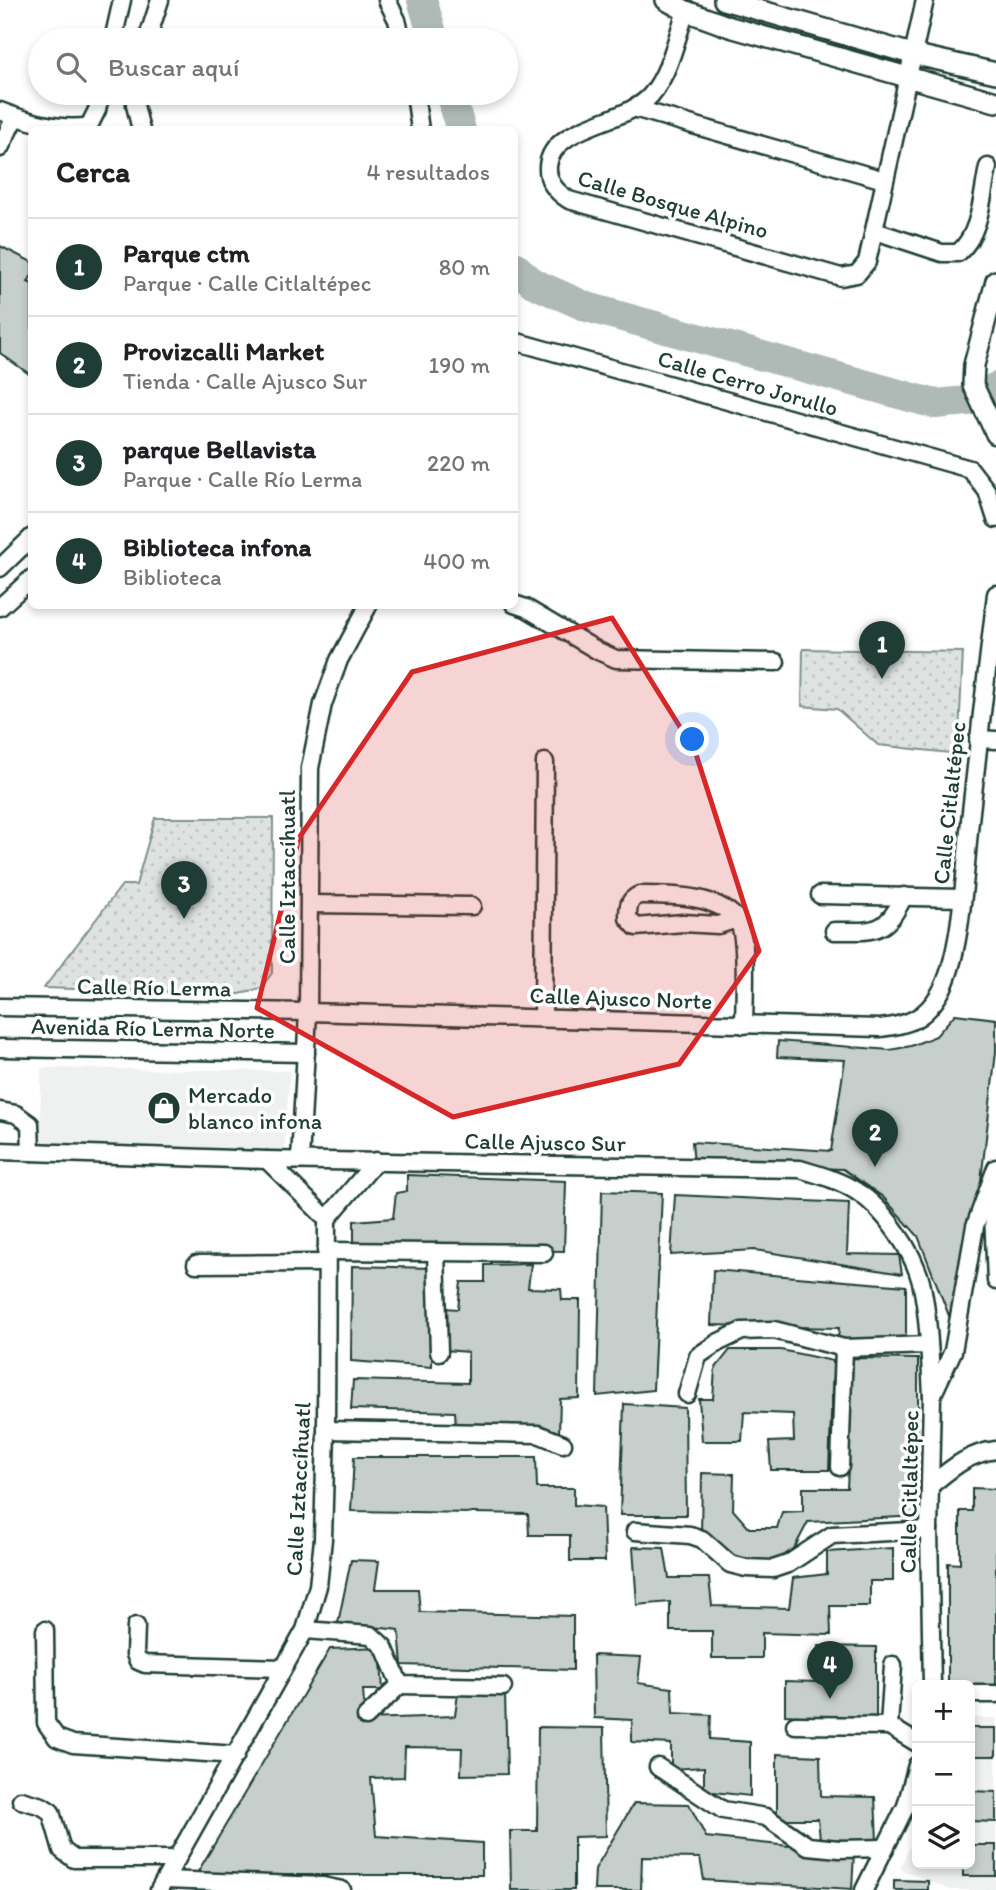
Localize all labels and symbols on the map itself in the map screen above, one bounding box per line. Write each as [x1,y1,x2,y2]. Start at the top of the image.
street label: Calle Bosque Alpino [574,163,772,245]
street label: Calle Cerro Jorullo [655,344,841,422]
pin: 1 [859,621,905,679]
street label: Calle Citlaltépec [927,720,971,886]
your location [675,722,709,756]
street label: Calle Iztaccíhuatl [273,789,301,964]
pin: 3 [161,861,207,919]
street label: Calle Río Lerma [77,972,231,1002]
street label: Calle Ajusco Norte [529,981,713,1015]
street label: Avenida Río Lerma Norte [31,1012,275,1044]
place label: Mercado blanco infona [188,1081,322,1135]
shop icon: Mercado blanco infona [145,1089,183,1127]
pin: 2 [852,1109,898,1167]
street label: Calle Ajusco Sur [464,1127,626,1157]
street label: Calle Iztaccíhuatl [279,1401,317,1577]
street label: Calle Citlaltépec [894,1410,924,1574]
pin: 4 [807,1641,853,1699]

